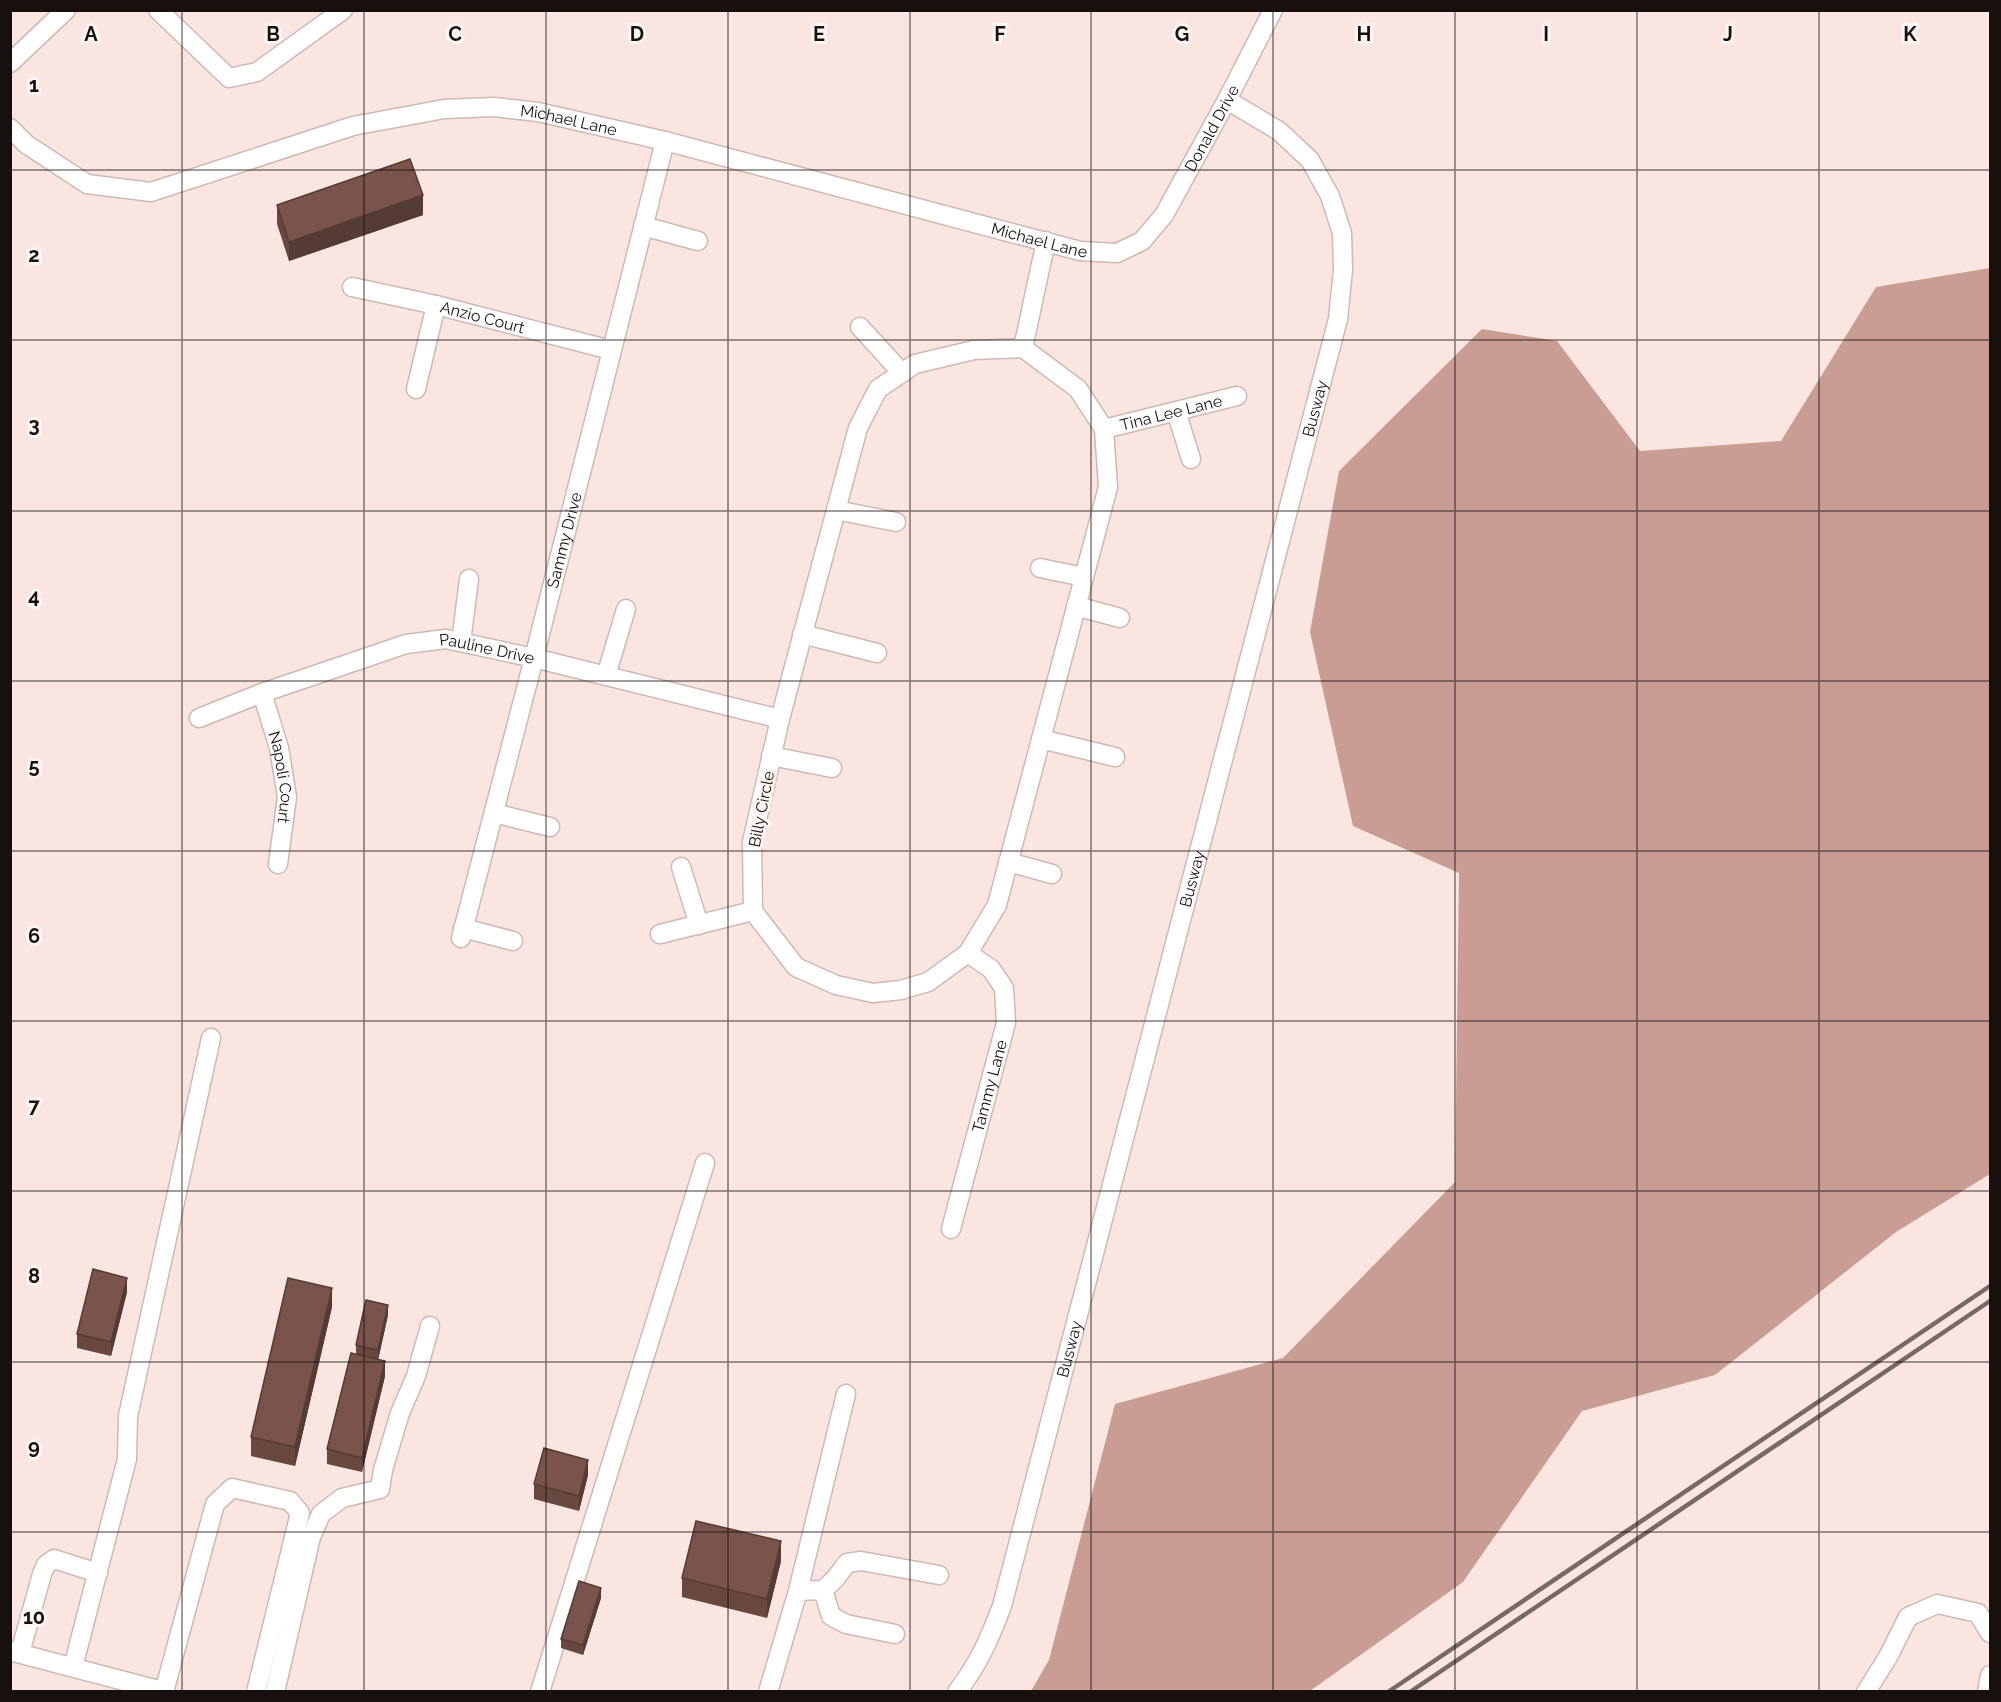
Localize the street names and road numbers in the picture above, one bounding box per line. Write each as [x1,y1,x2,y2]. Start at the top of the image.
street label: Donald Drive [1181,82,1243,175]
street label: Michael Lane [519,101,619,140]
street label: Michael Lane [989,219,1088,261]
street label: Anzio Court [438,298,527,338]
street label: Busway [1299,378,1332,439]
street label: Tina Lee Lane [1118,391,1224,435]
street label: Sammy Drive [543,490,586,590]
street label: Pauline Drive [438,630,536,668]
street label: Napoli Court [264,729,296,825]
street label: Billy Circle [745,769,778,849]
street label: Busway [1176,848,1209,909]
street label: Tammy Lane [968,1038,1011,1135]
street label: Busway [1053,1319,1086,1380]

